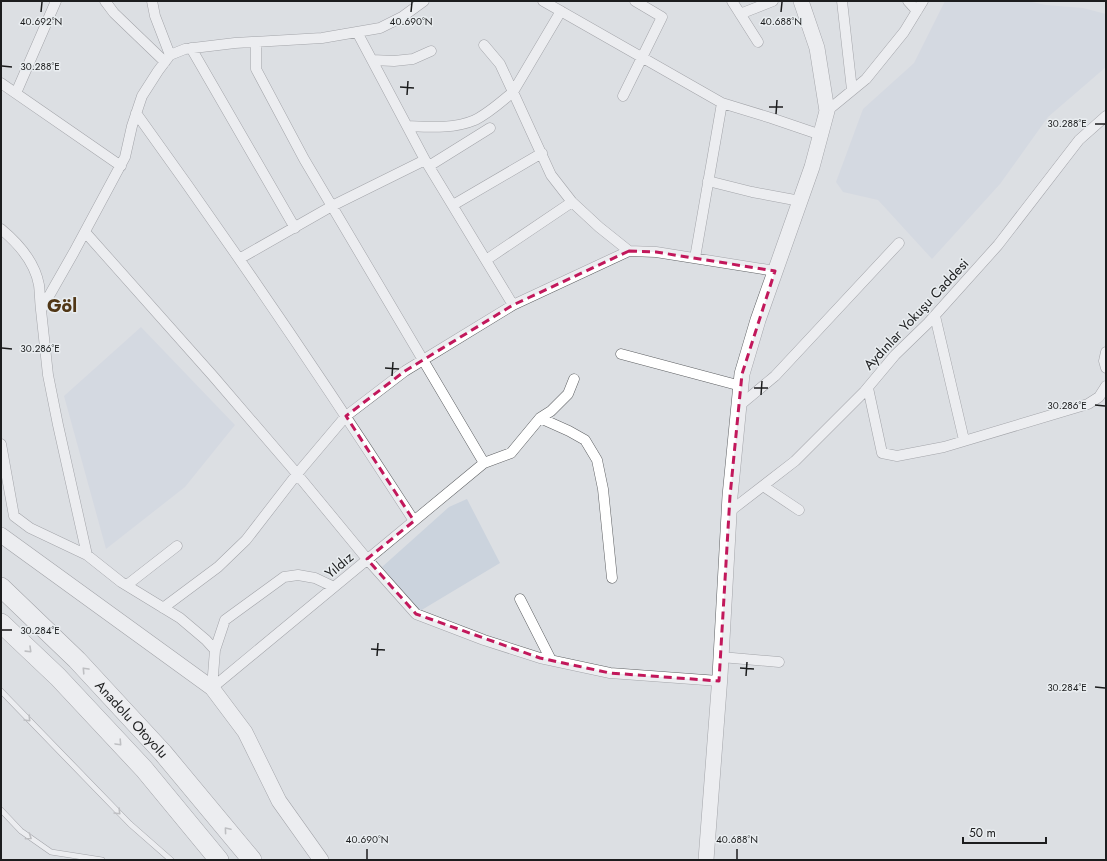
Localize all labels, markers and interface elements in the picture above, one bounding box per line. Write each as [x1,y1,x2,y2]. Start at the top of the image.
text: 40.692°N [20,14,62,29]
text: 40.690°N [390,14,432,29]
text: 40.688°N [760,14,802,29]
text: 30.288°E [20,59,60,74]
text: 30.288°E [1047,116,1087,131]
street label: Aydınlar Yokuşu Caddesi [859,254,973,374]
district label: Göl [47,293,77,319]
text: 30.286°E [20,341,60,356]
text: 30.286°E [1047,398,1087,413]
street label: Yıldız [320,547,358,583]
text: 30.284°E [20,623,60,638]
one-way arrow [24,645,32,652]
one-way arrow [83,667,90,675]
street label: Anadolu Otoyolu [90,676,173,762]
text: 30.284°E [1047,680,1087,695]
one-way arrow [23,714,31,722]
one-way arrow [115,738,122,746]
one-way arrow [114,807,121,815]
scale bar [963,819,1046,845]
text: 50 m [969,824,996,842]
one-way arrow [225,827,232,834]
one-way arrow [25,832,32,840]
text: 40.690°N [346,832,388,847]
text: 40.688°N [716,832,758,847]

